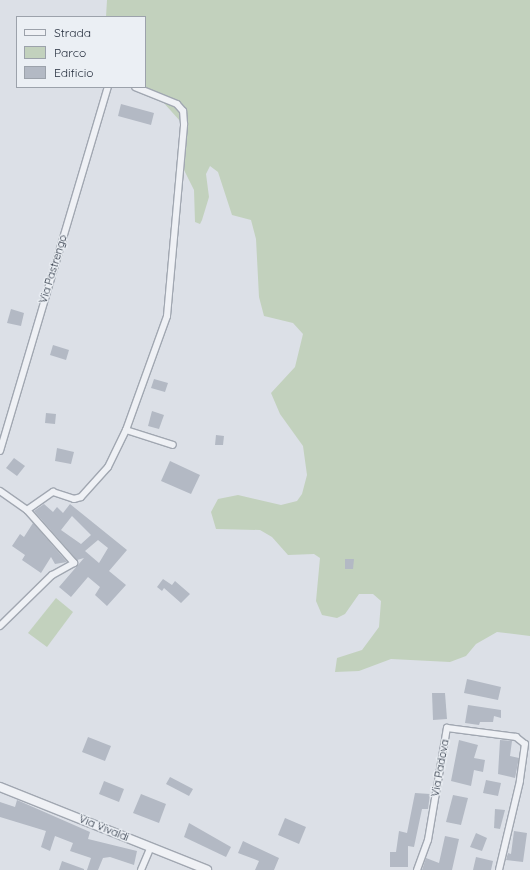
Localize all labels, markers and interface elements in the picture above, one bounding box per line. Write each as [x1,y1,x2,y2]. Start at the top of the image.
legend [16,16,146,88]
text: Strada [54,25,91,40]
text: Parco [54,45,86,60]
text: Edificio [54,65,94,80]
street label: Via Pastrengo [36,233,70,305]
street label: Via Padova [428,738,452,798]
street label: Via Vivaldi [77,812,131,844]

